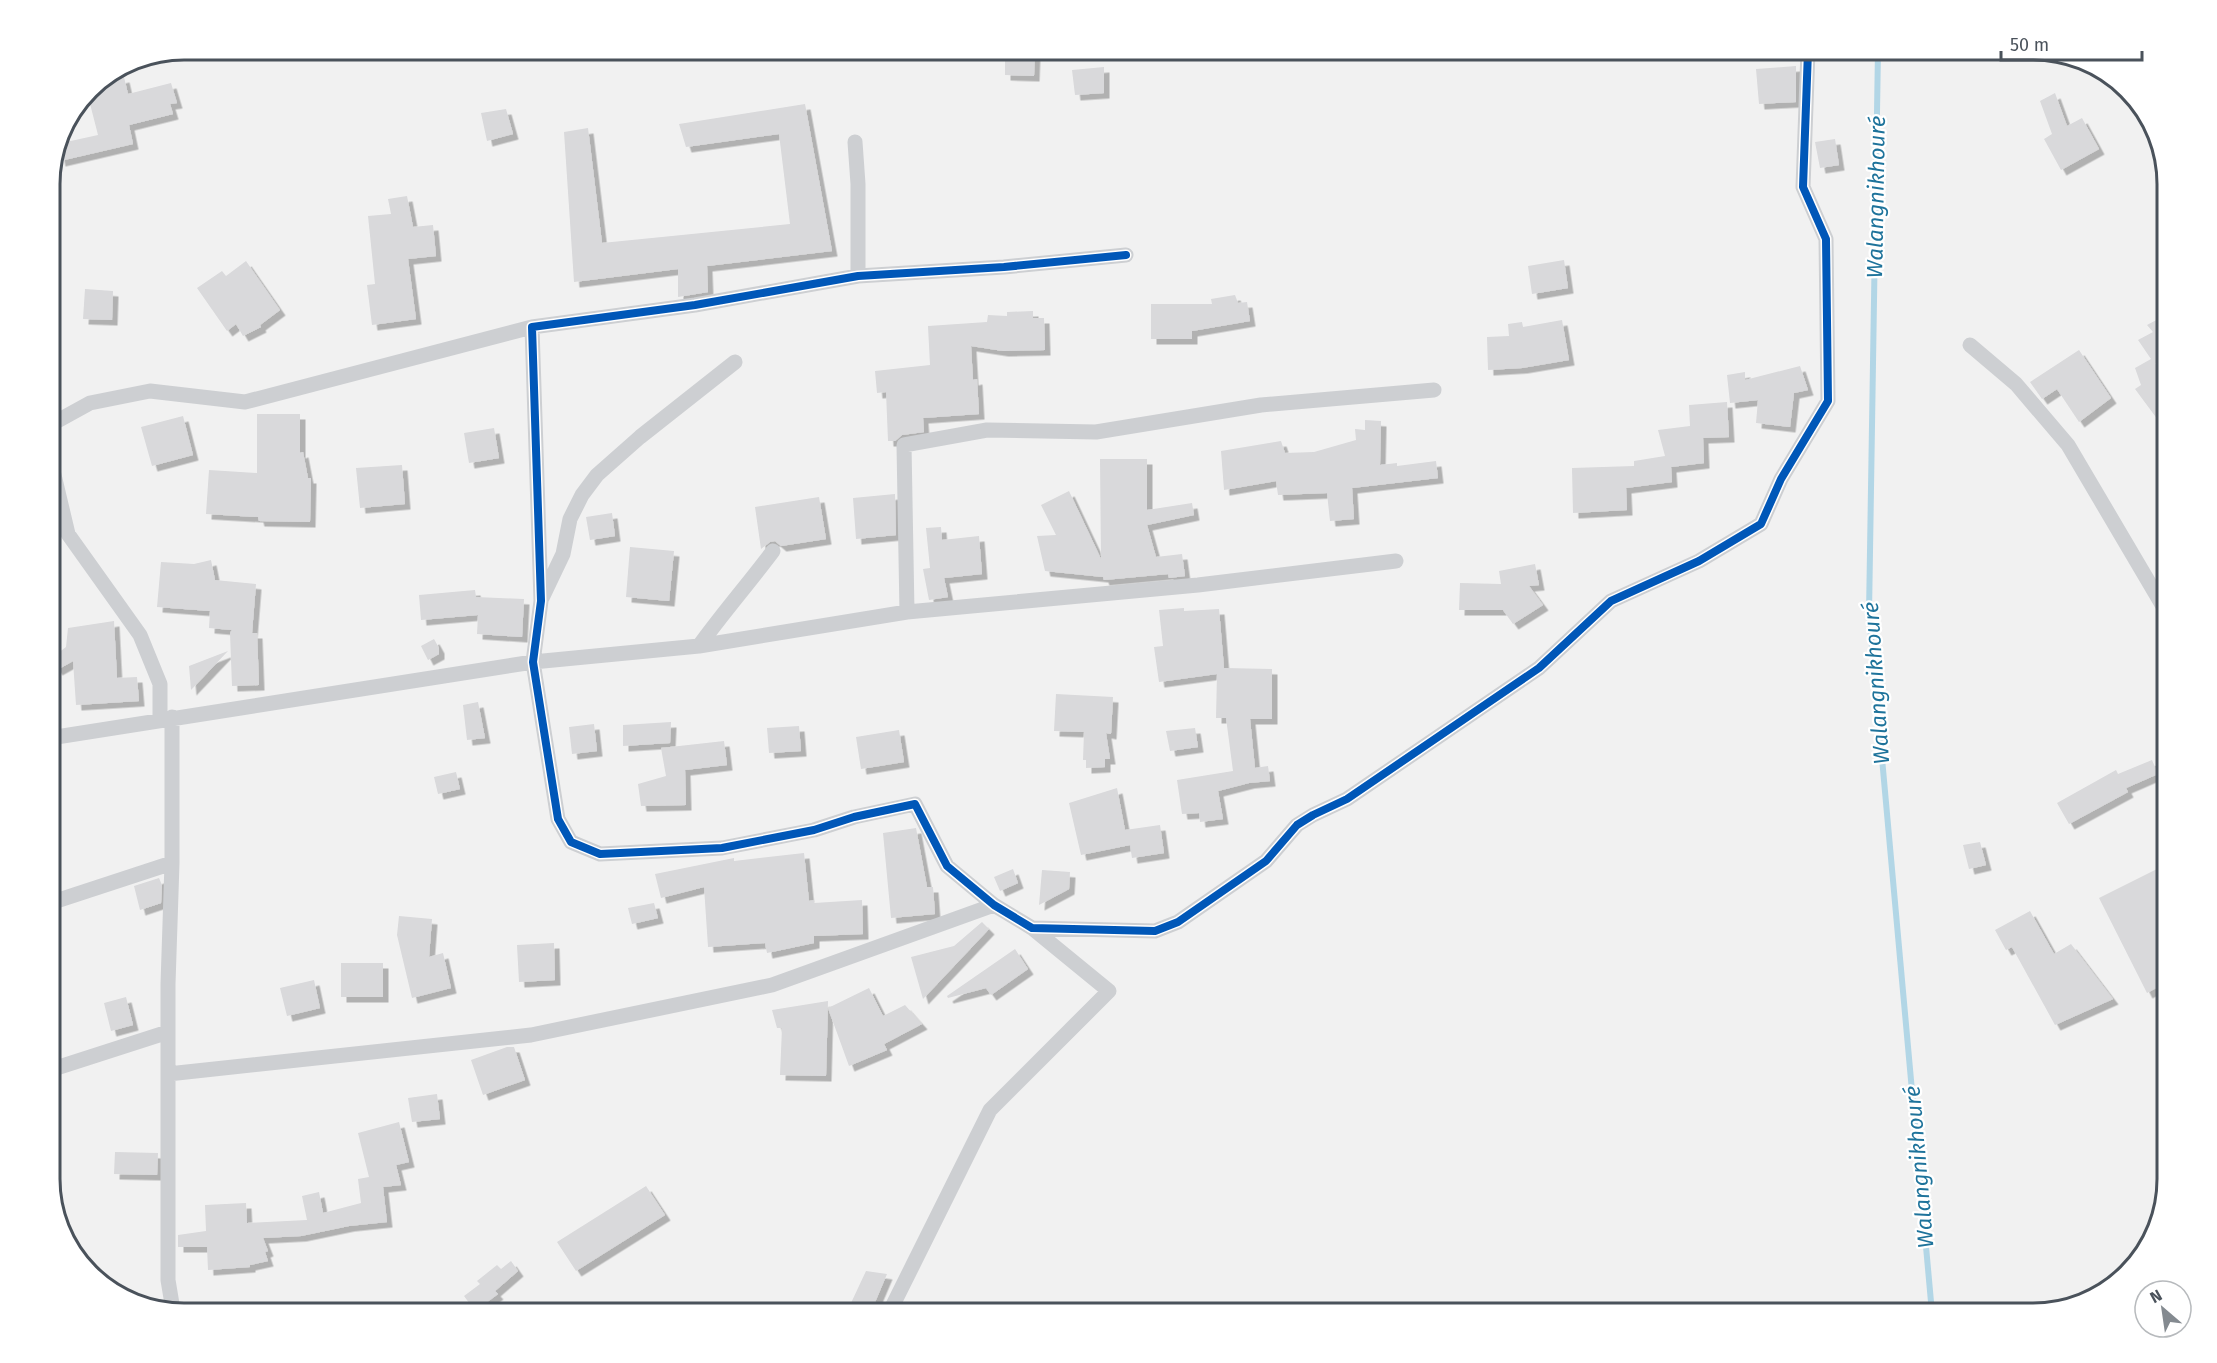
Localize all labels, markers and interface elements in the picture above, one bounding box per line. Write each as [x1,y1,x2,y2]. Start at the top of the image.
scale bar [2001,24,2142,62]
text: 50 m [2010,34,2049,56]
water label: Walangnikhouré [1861,115,1891,279]
water label: Walangnikhouré [1857,601,1895,765]
water label: Walangnikhouré [1898,1085,1940,1249]
north arrow [2133,1279,2193,1339]
text: N [2147,1285,2165,1307]

